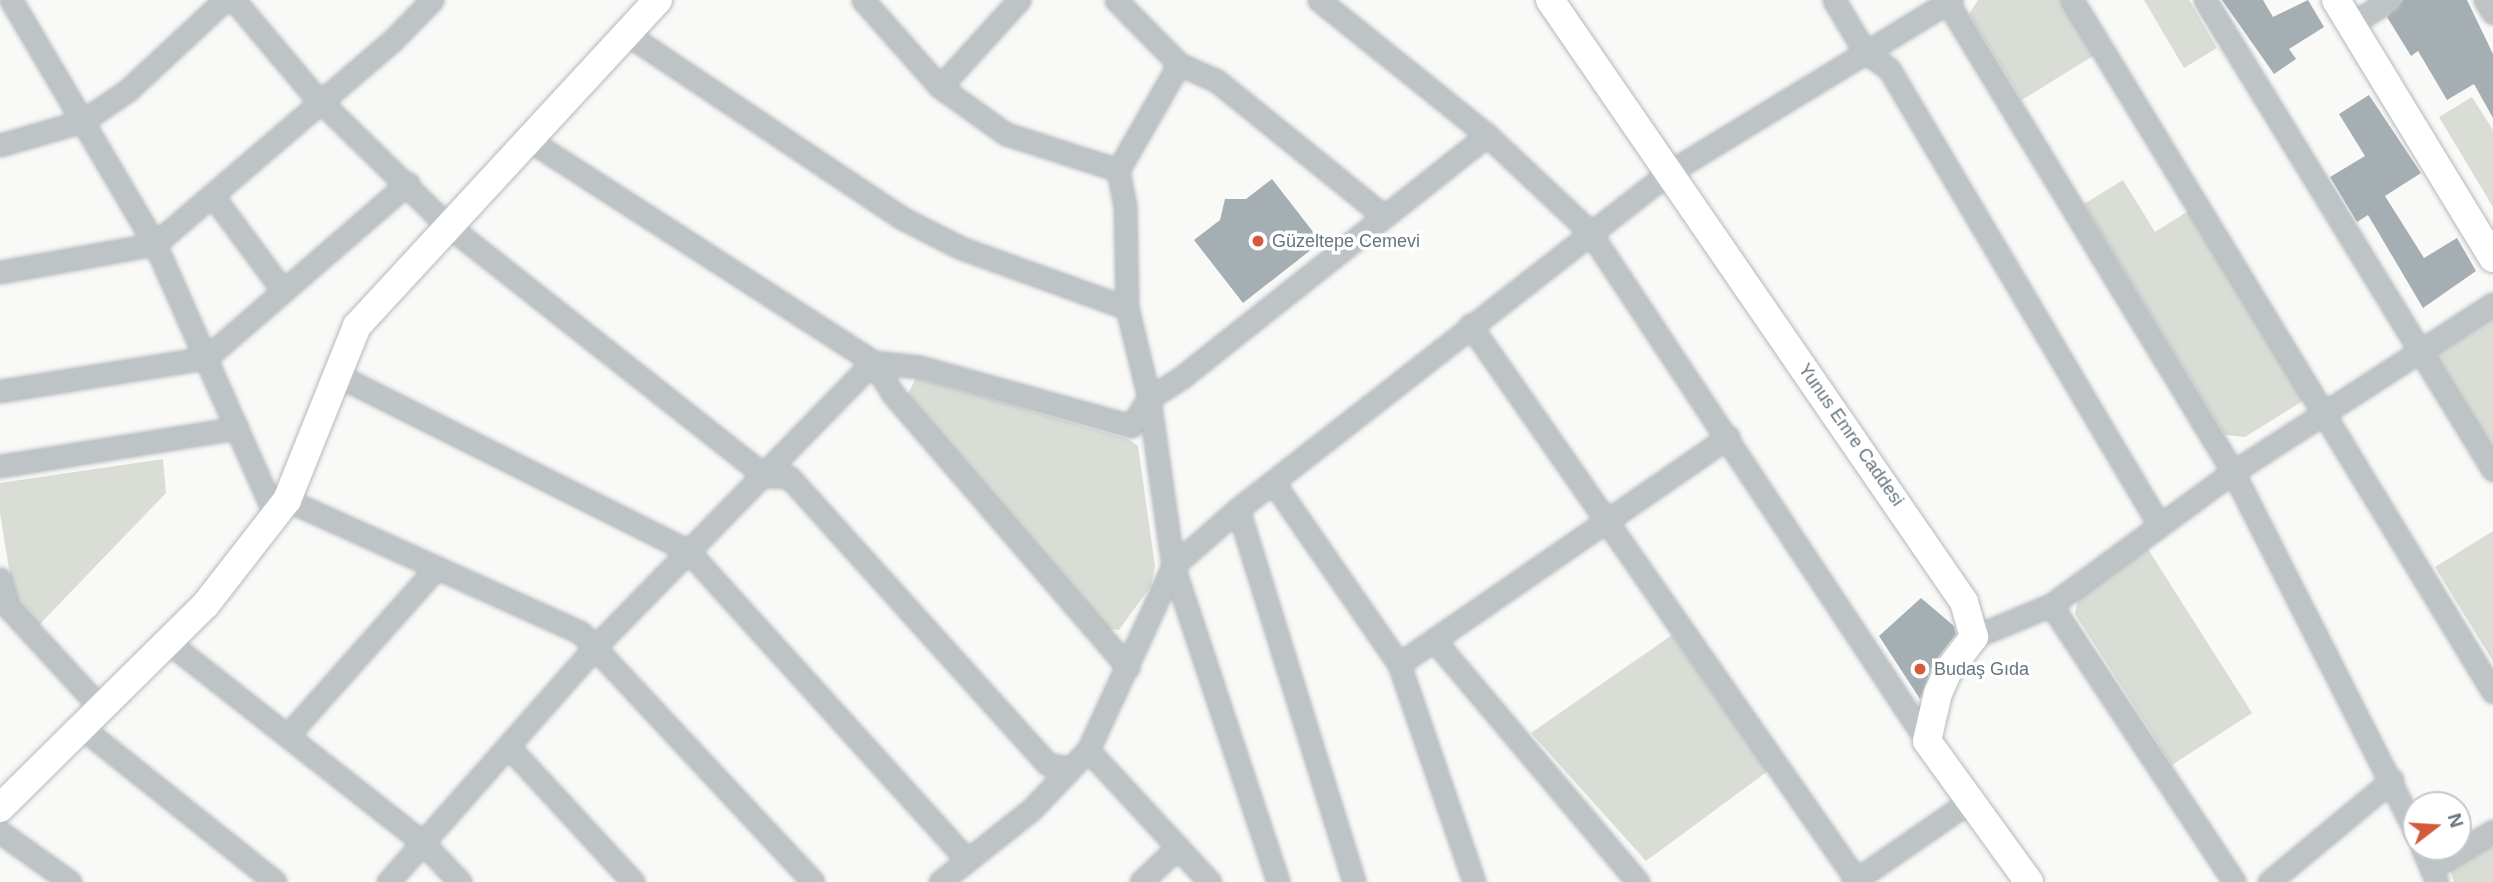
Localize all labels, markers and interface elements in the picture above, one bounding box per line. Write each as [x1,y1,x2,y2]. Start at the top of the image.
place label: Güzeltepe Cemevi [1272,230,1420,252]
marker: Güzeltepe Cemevi [1250,233,1266,249]
street label: Yunus Emre Caddesi [1794,360,1908,510]
place label: Budaş Gıda [1934,658,2029,680]
marker: Budaş Gıda [1912,661,1928,677]
north arrow [2402,791,2472,861]
text: N [2444,811,2468,830]

